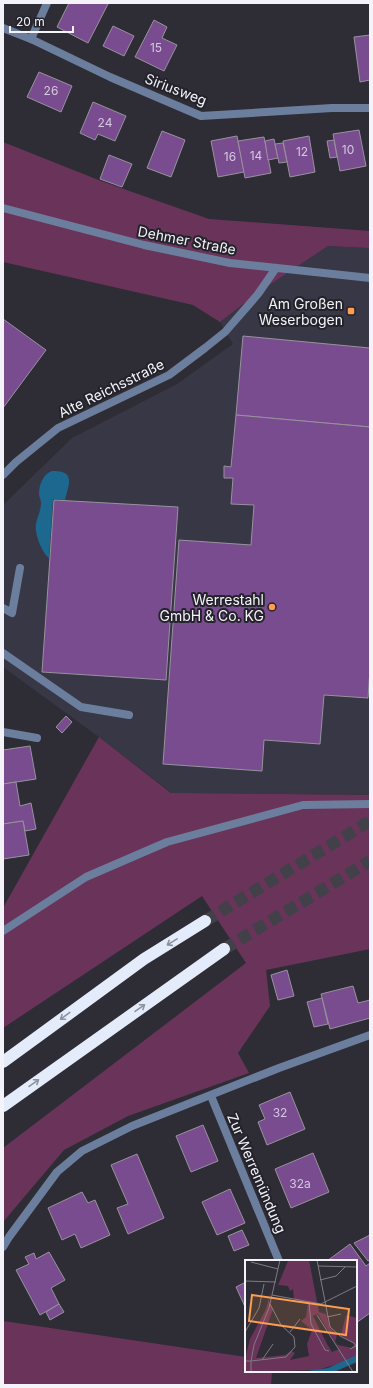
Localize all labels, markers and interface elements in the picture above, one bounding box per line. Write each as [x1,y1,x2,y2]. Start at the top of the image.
scale bar [10,8,73,34]
text: 20 m [16,14,45,29]
house number: 15 [150,40,162,55]
street label: Siriusweg [143,69,209,109]
house number: 26 [44,83,58,98]
house number: 24 [98,115,113,130]
house number: 10 [342,142,354,157]
house number: 12 [296,144,308,159]
house number: 14 [250,148,263,163]
house number: 16 [224,149,236,164]
street label: Dehmer Straße [136,222,238,258]
place label: Am Großen Weserbogen [259,295,343,328]
marker: Am Großen Weserbogen [346,306,356,316]
street label: Alte Reichsstraße [55,355,167,421]
place label: Werrestahl GmbH & Co. KG [159,591,264,624]
marker: Werrestahl GmbH & Co. KG [267,602,277,612]
one-way arrow [167,938,178,946]
one-way arrow [135,1004,146,1012]
one-way arrow [60,1012,71,1021]
one-way arrow [29,1079,40,1087]
house number: 32 [273,1105,287,1120]
street label: Zur Werremündung [224,1110,290,1236]
house number: 32a [289,1176,311,1191]
inset map [245,1260,357,1372]

